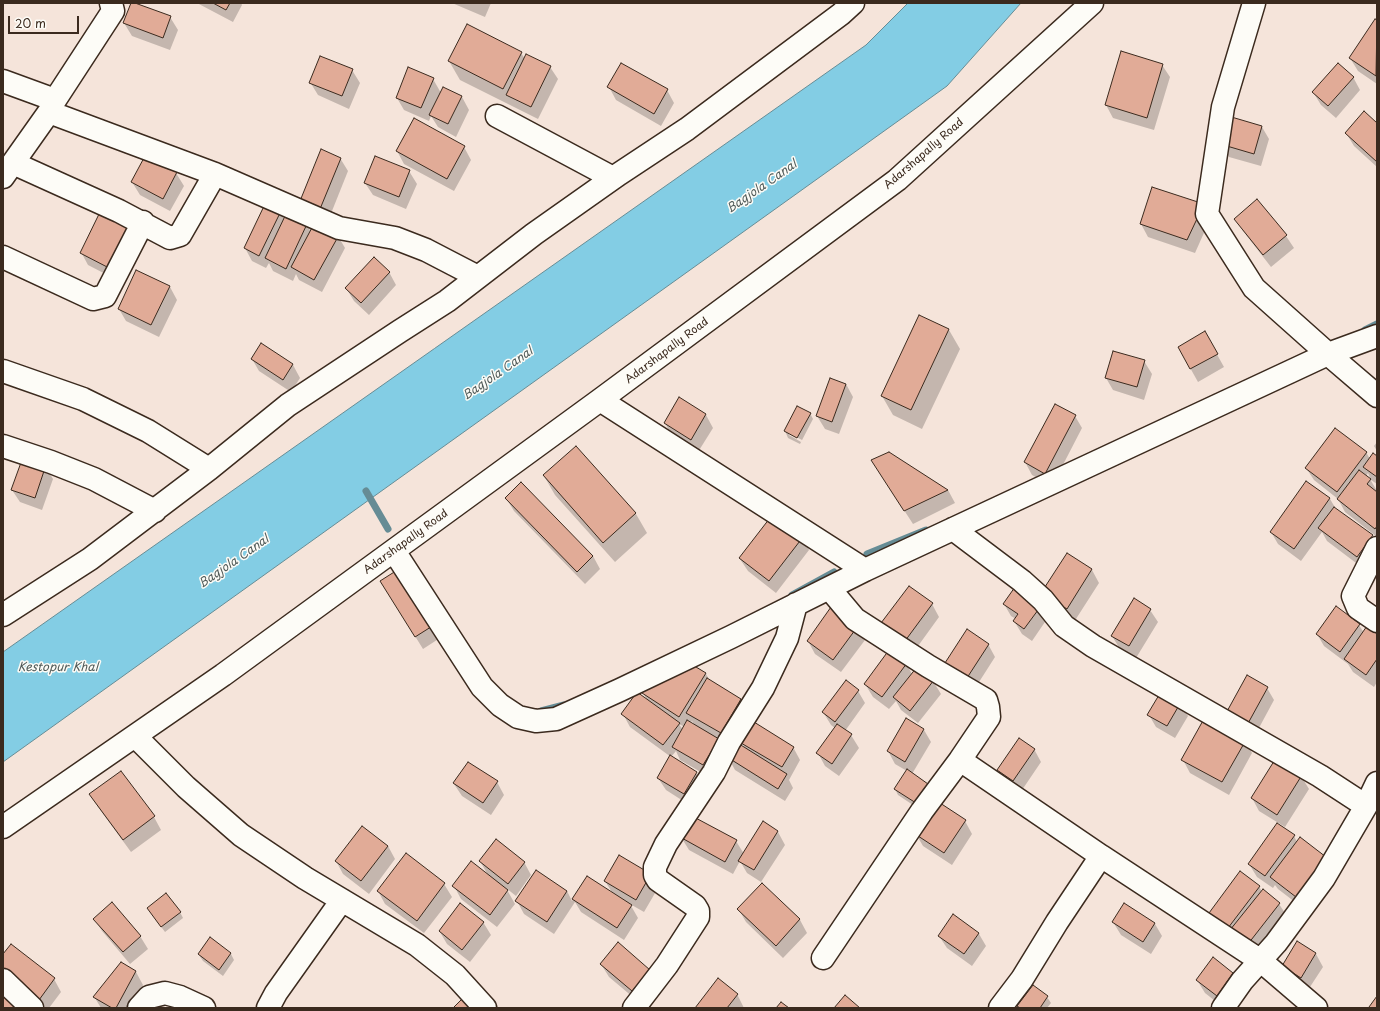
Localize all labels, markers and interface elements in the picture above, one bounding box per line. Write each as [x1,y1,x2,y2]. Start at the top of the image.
scale bar [10,8,81,34]
text: 20 m [15,14,46,32]
street label: Adarshapally Road [881,116,967,192]
water label: Bagjola Canal [724,157,800,217]
street label: Adarshapally Road [623,315,711,387]
water label: Bagjola Canal [460,344,536,404]
street label: Adarshapally Road [361,507,451,577]
water label: Bagjola Canal [196,532,272,592]
water label: Kestopur Khal [18,661,98,675]

